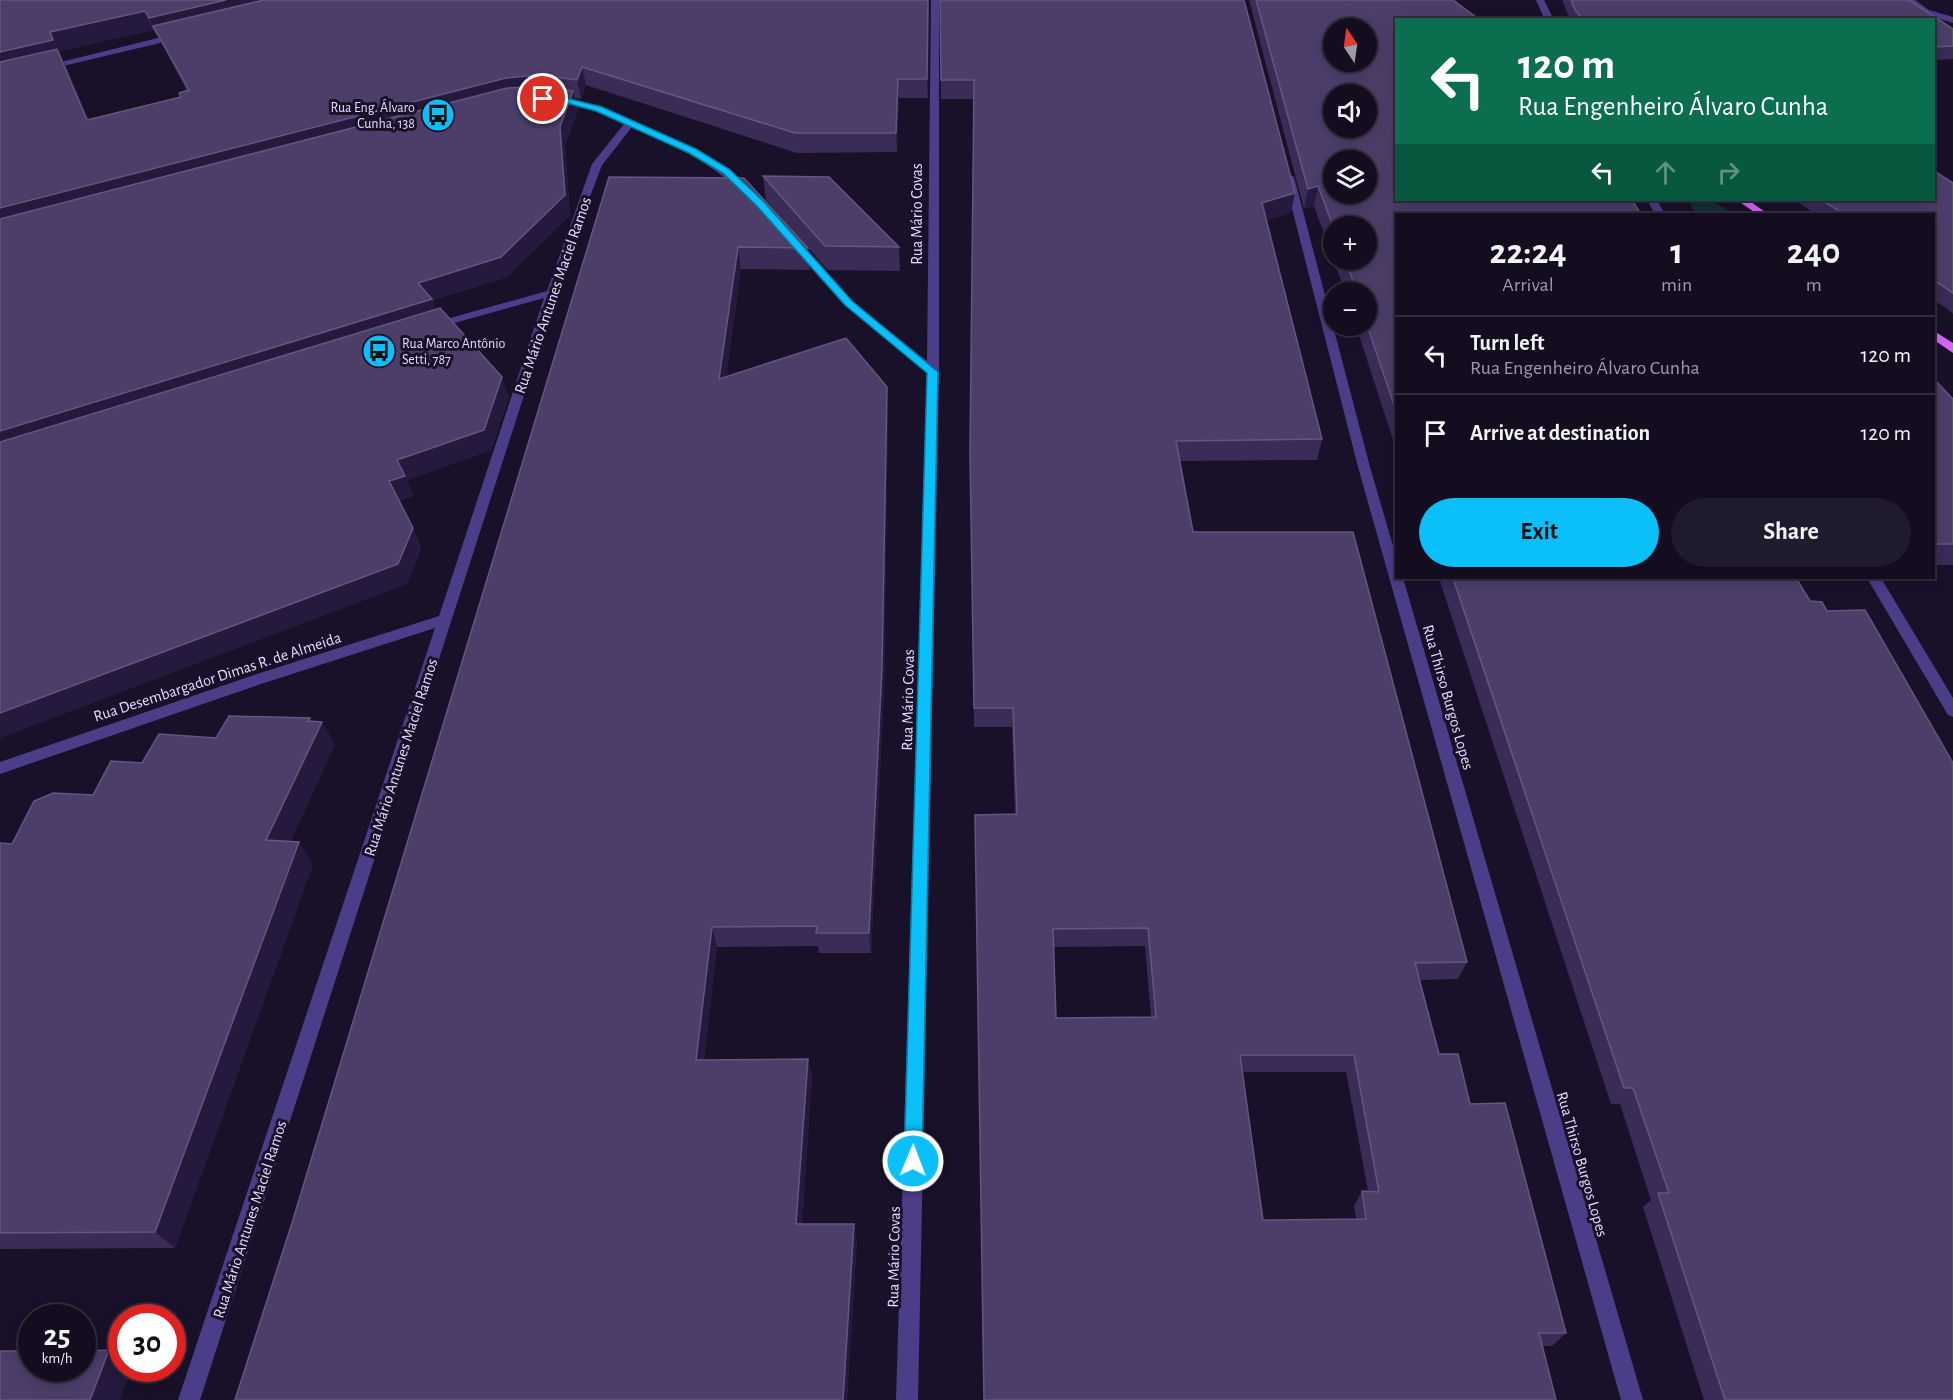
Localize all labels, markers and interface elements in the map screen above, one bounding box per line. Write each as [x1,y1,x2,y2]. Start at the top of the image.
north arrow [1323,18,1377,72]
map controls [1323,18,1377,336]
icon: left [1419,42,1497,120]
text: 120 m [1518,44,1615,86]
pin [517,73,568,124]
icon: arrive [526,82,559,115]
button: sound [1323,84,1377,138]
text: Rua Engenheiro Álvaro Cunha [1518,93,1828,120]
bus stop icon: Rua Eng. Álvaro Cunha, 138 [420,97,456,133]
place label: Rua Eng. Álvaro Cunha, 138 [330,98,415,131]
button: layers [1323,150,1377,204]
icon: left [1586,156,1619,189]
icon: ahead [1649,156,1682,189]
icon: right [1712,156,1745,189]
street label: Rua Mário Covas [909,163,925,265]
street label: Rua Mário Antunes Maciel Ramos [512,195,594,396]
button: + [1323,216,1377,270]
text: 22:24 [1489,234,1567,270]
text: 1 [1670,234,1683,270]
text: 240 [1787,234,1841,270]
text: Arrival [1502,275,1554,295]
text: min [1661,275,1692,295]
text: m [1806,275,1822,295]
button: − [1323,282,1377,336]
text: Turn left [1470,332,1544,354]
bus stop icon: Rua Marco Antônio Setti, 787 [361,333,397,369]
place label: Rua Marco Antônio Setti, 787 [402,337,506,367]
icon: left [1419,339,1452,372]
text: 120 m [1861,344,1911,366]
text: Rua Engenheiro Álvaro Cunha [1470,358,1700,378]
icon: arrive [1419,417,1452,450]
text: Arrive at destination [1470,422,1650,444]
text: 120 m [1861,422,1911,444]
button: Exit [1419,498,1659,567]
button: Share [1671,498,1911,567]
street label: Rua Thirso Burgos Lopes [1420,623,1476,772]
street label: Rua Desembargador Dimas R. de Almeida [92,629,343,725]
street label: Rua Mário Covas [899,649,917,751]
street label: Rua Mário Antunes Maciel Ramos [361,656,441,858]
street label: Rua Thirso Burgos Lopes [1554,1090,1610,1239]
street label: Rua Mário Antunes Maciel Ramos [210,1118,290,1320]
position arrow [881,1129,945,1193]
street label: Rua Mário Covas [885,1206,903,1308]
speed limit sign: 30 [108,1304,186,1382]
text: 25 [43,1321,71,1351]
text: km/h [42,1351,72,1366]

